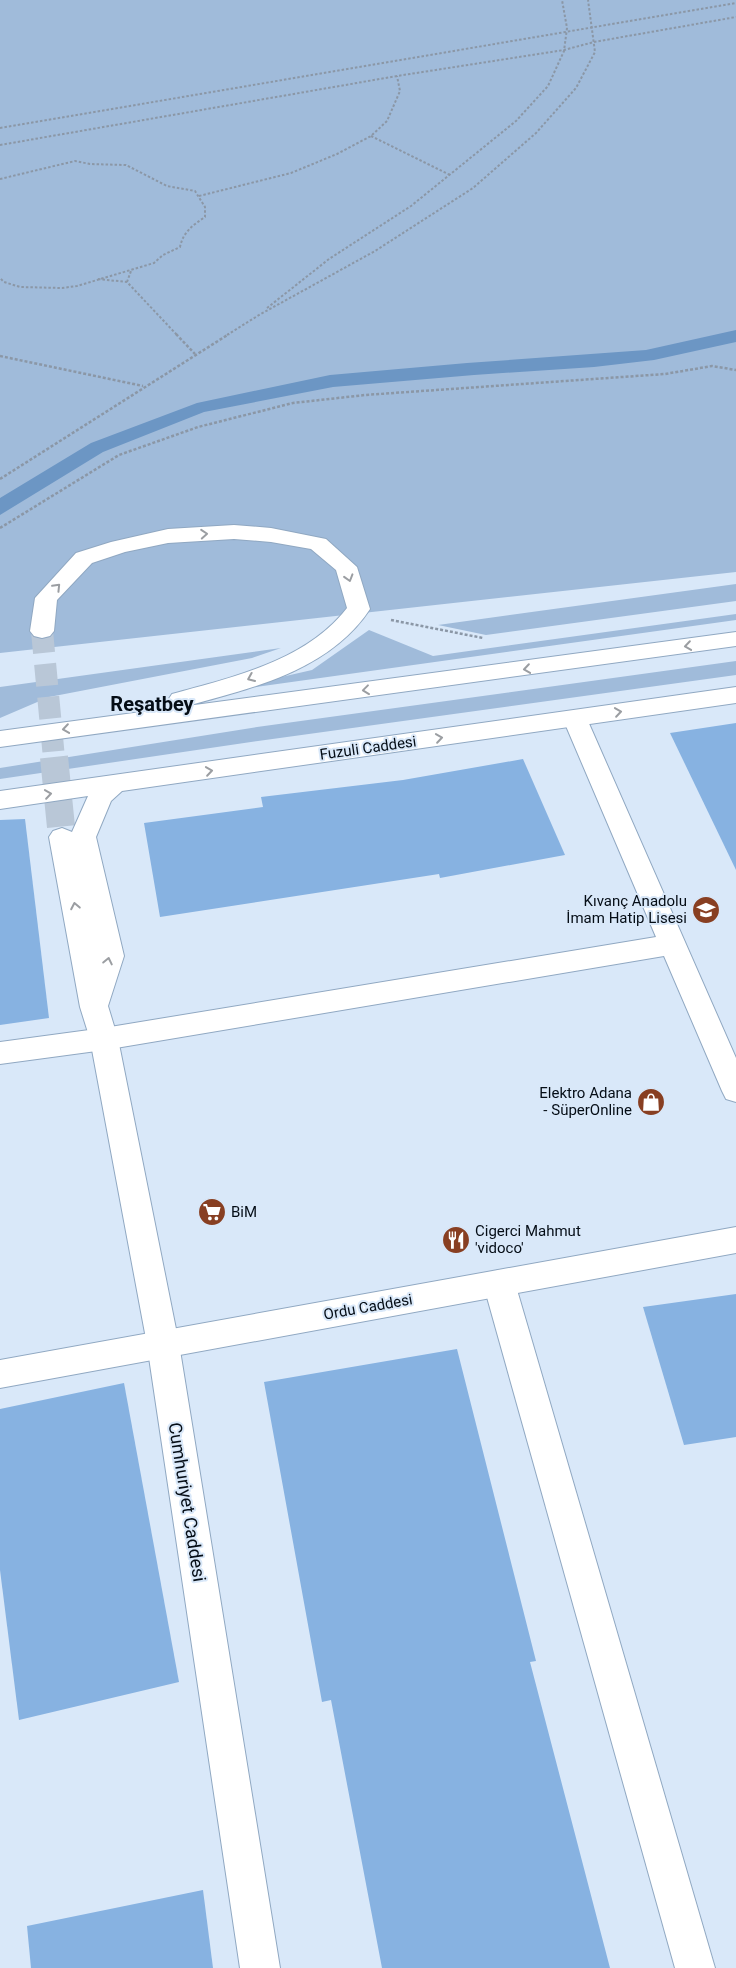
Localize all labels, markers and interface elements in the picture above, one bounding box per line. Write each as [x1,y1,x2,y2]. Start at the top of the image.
one-way arrow [200,528,208,539]
one-way arrow [344,573,354,582]
one-way arrow [51,584,60,593]
one-way arrow [683,640,692,650]
one-way arrow [523,663,531,673]
one-way arrow [247,671,256,682]
one-way arrow [361,684,369,695]
district label: Reşatbey [110,692,195,716]
one-way arrow [613,708,622,718]
one-way arrow [61,723,69,734]
street label: Fuzuli Caddesi [319,732,417,764]
one-way arrow [436,733,444,744]
one-way arrow [205,766,213,777]
one-way arrow [44,789,53,799]
place label: Kıvanç Anadolu İmam Hatip Lisesi [566,892,687,927]
school or university icon: Kıvanç Anadolu İmam Hatip Lisesi [691,895,721,925]
one-way arrow [70,901,81,910]
one-way arrow [102,956,113,965]
place label: Elektro Adana - SüperOnline [539,1084,632,1119]
shop icon: Elektro Adana - SüperOnline [636,1087,666,1117]
supermarket icon: BiM [197,1197,227,1227]
place label: BiM [231,1203,257,1221]
place label: Cigerci Mahmut 'vidoco' [475,1222,581,1257]
restaurant icon: Cigerci Mahmut 'vidoco' [441,1225,471,1255]
street label: Ordu Caddesi [322,1290,414,1324]
street label: Cumhuriyet Caddesi [165,1421,210,1583]

